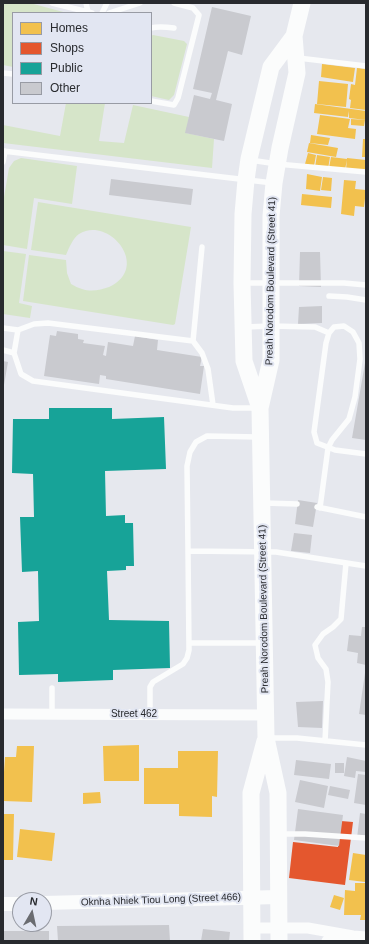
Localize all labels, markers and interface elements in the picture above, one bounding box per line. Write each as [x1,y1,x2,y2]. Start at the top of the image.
legend [12,12,152,104]
text: Homes [50,21,88,35]
text: Shops [50,41,84,55]
text: Public [50,61,83,75]
text: Other [50,81,80,95]
street label: Preah Norodom Boulevard (Street 41) [264,197,278,365]
street label: Preah Norodom Boulevard (Street 41) [257,525,271,693]
street label: Street 462 [111,708,157,720]
street label: Oknha Nhiek Tiou Long (Street 466) [81,891,241,909]
north arrow [12,892,52,932]
text: N [29,895,39,908]

